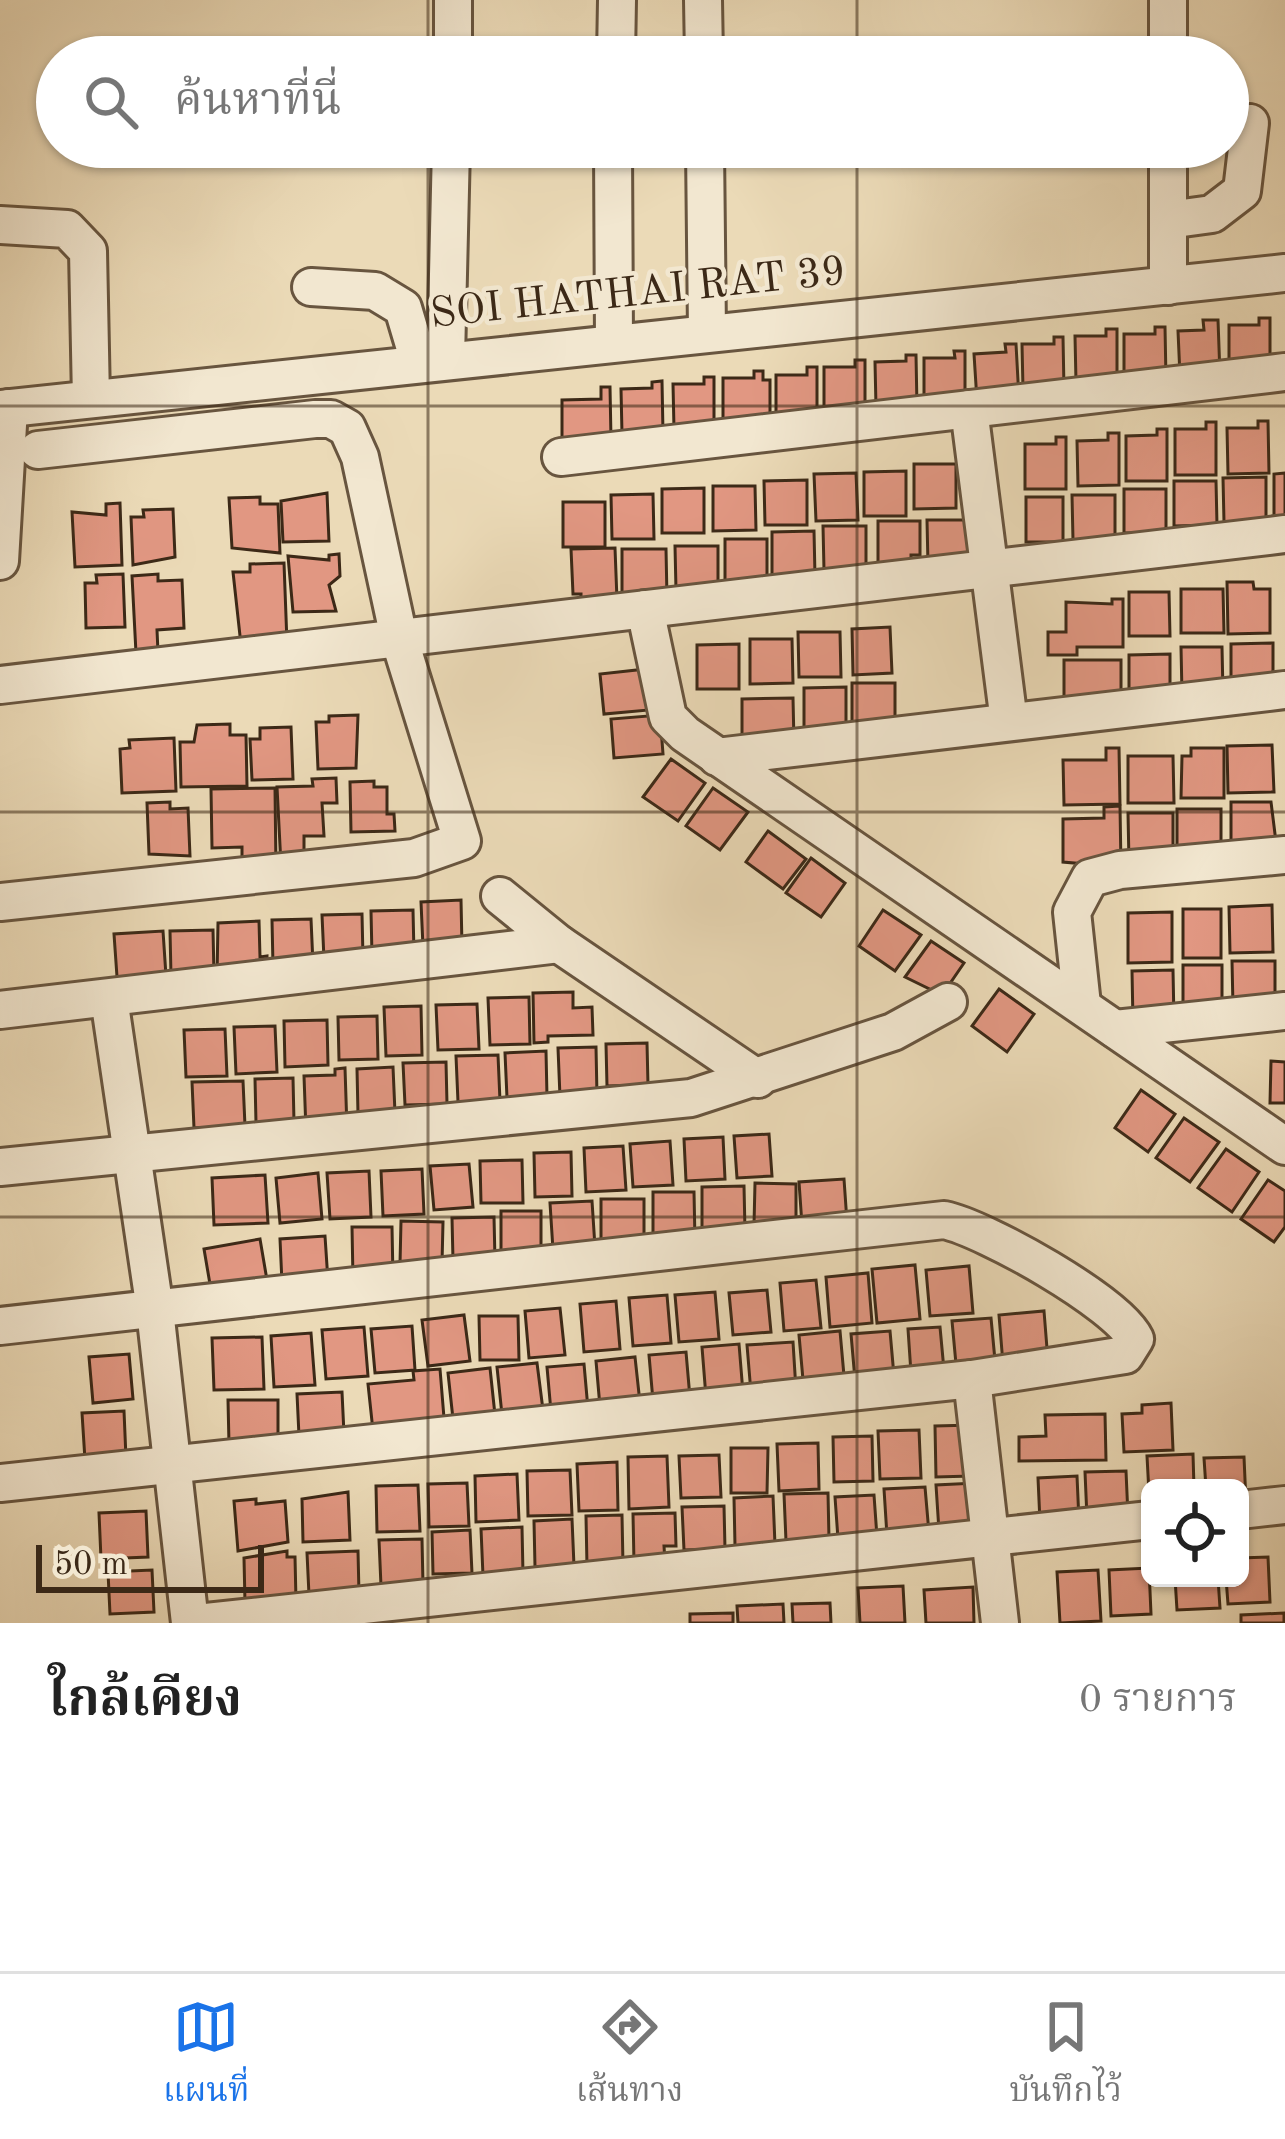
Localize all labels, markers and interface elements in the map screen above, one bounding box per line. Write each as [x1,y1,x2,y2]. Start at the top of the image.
search box [36,36,1249,168]
icon: search [78,69,144,135]
text: ค้นหาที่นี่ [174,80,342,125]
street label: SOI HATHAI RAT 39 [428,251,848,337]
map controls [1141,1479,1249,1587]
button: locate [1141,1479,1249,1587]
scale bar [36,1539,264,1592]
text: 50 m [54,1549,128,1582]
text: ใกล้เคียง [48,1676,242,1727]
text: 0 รายการ [1079,1681,1237,1720]
tab: แผนที่ [163,1994,250,2119]
tab: เส้นทาง [576,1994,683,2119]
tab: บันทึกไว้ [1009,1994,1122,2119]

